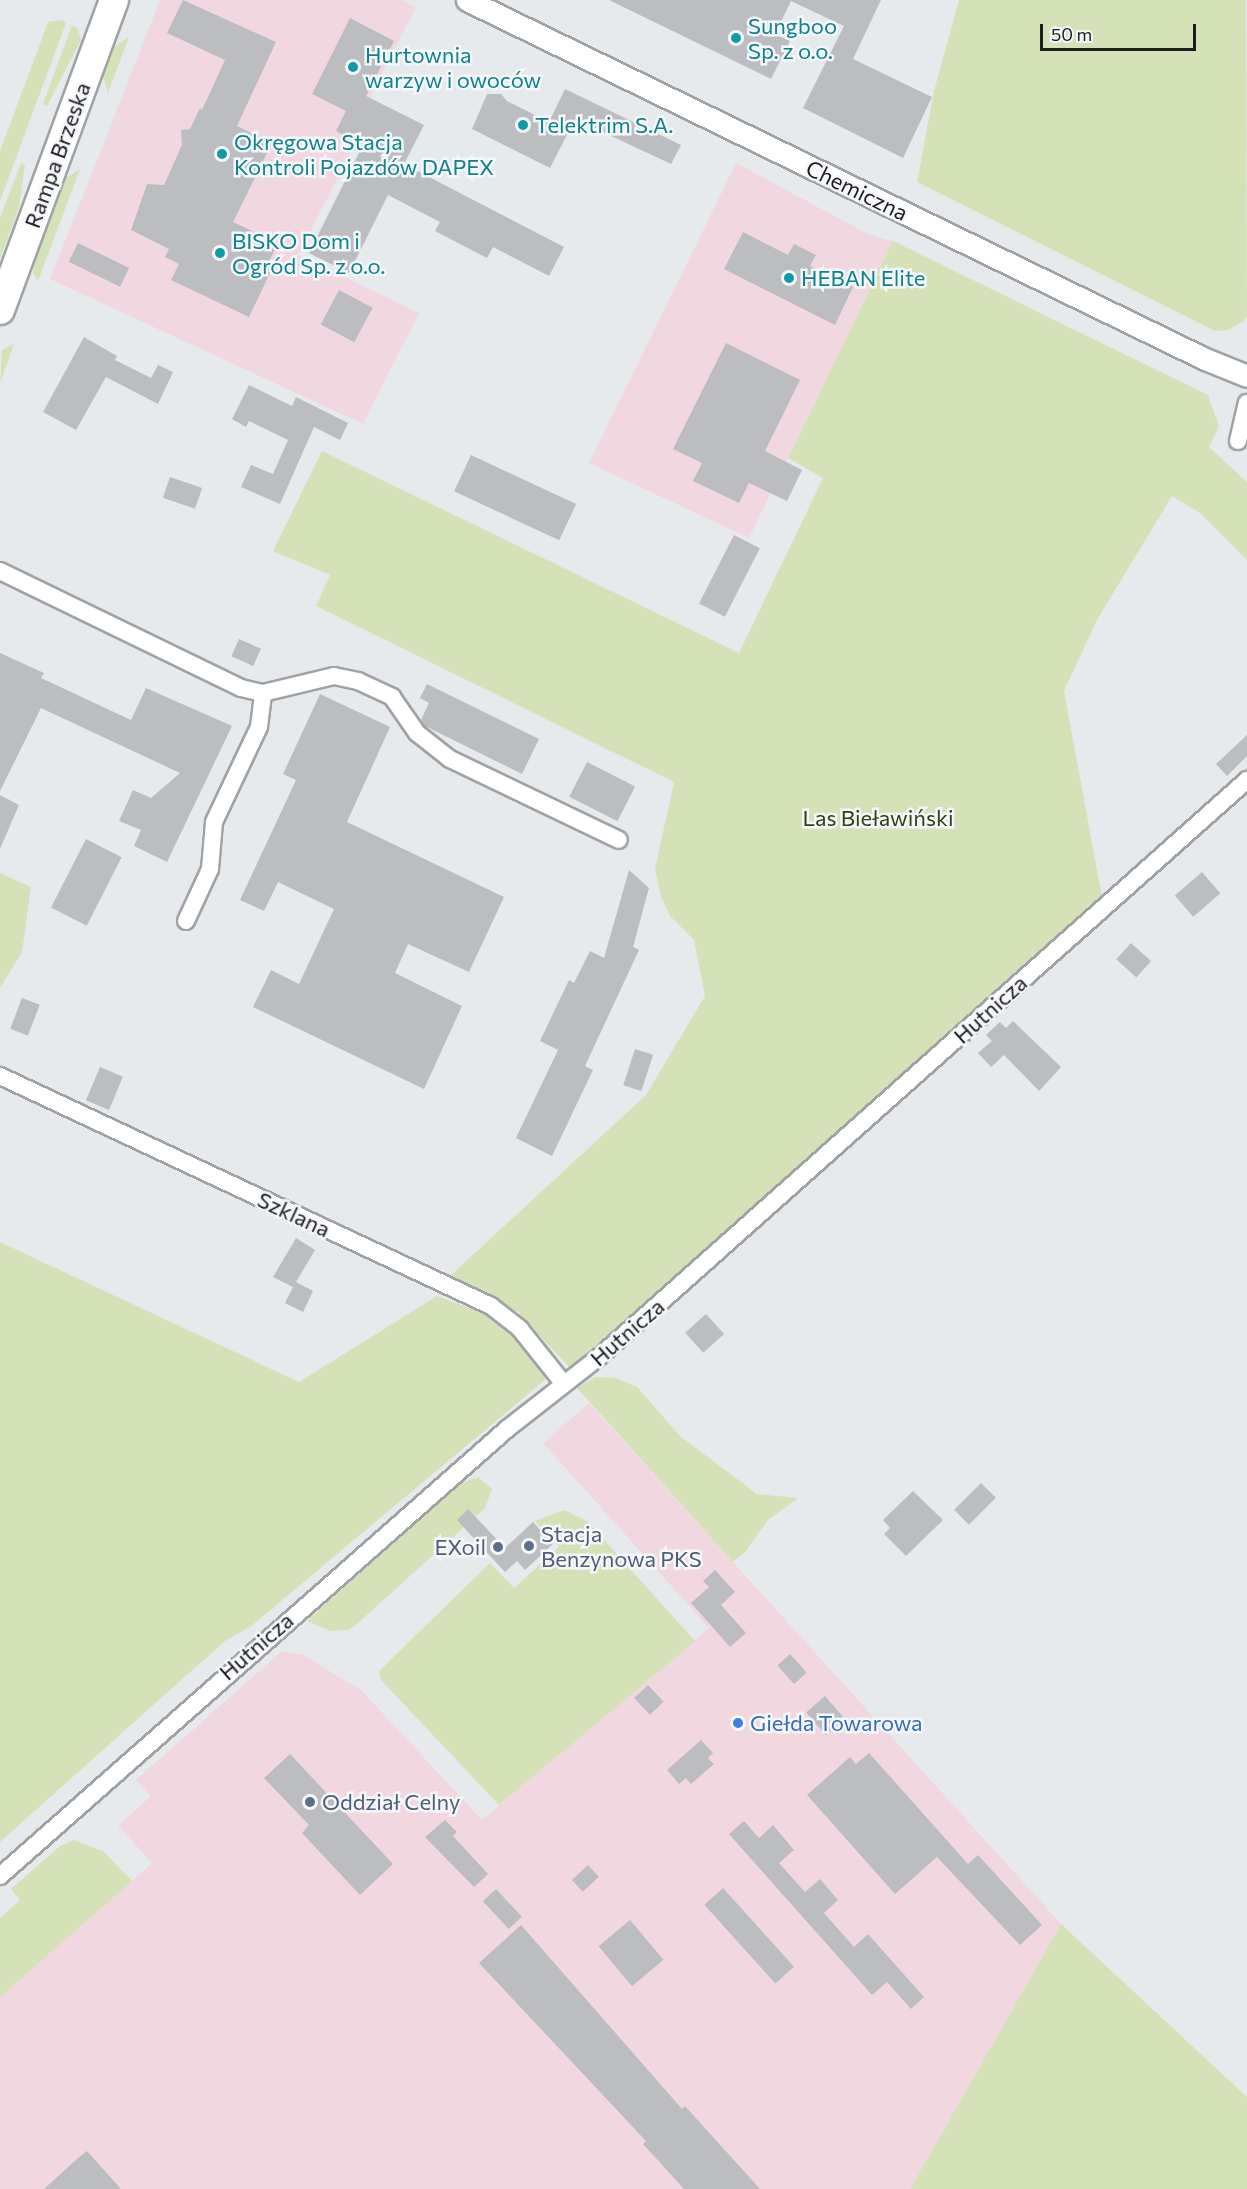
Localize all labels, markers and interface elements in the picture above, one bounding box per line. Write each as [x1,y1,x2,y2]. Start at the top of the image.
place label: Sungboo Sp. z o.o. [748,12,837,63]
scale bar [1043,12,1199,50]
text: 50 m [1051,23,1092,45]
marker: Sungboo Sp. z o.o. [729,31,743,45]
place label: Hurtownia warzyw i owoców [365,41,541,92]
marker: Hurtownia warzyw i owoców [346,60,360,74]
street label: Rampa Brzeska [18,79,96,231]
place label: Telektrim S.A. [535,112,673,138]
marker: Telektrim S.A. [516,118,530,132]
place label: Okręgowa Stacja Kontroli Pojazdów DAPEX [234,128,494,180]
marker: Okręgowa Stacja Kontroli Pojazdów DAPEX [215,147,229,161]
street label: Chemiczna [802,154,912,226]
place label: BISKO Dom i Ogród Sp. z o.o. [232,227,385,278]
marker: BISKO Dom i Ogród Sp. z o.o. [213,246,227,260]
place label: HEBAN Elite [801,265,925,291]
marker: HEBAN Elite [782,271,796,285]
park label: Las Bieławiński [802,805,954,831]
street label: Hutnicza [948,969,1032,1049]
street label: Szklana [254,1186,334,1242]
street label: Hutnicza [585,1293,669,1371]
place label: Stacja Benzynowa PKS [541,1520,702,1572]
place label: EXoil [434,1534,486,1560]
marker: Stacja Benzynowa PKS [522,1539,536,1553]
marker: EXoil [491,1540,505,1554]
street label: Hutnicza [214,1607,298,1685]
place label: Giełda Towarowa [750,1710,923,1736]
marker: Giełda Towarowa [731,1716,745,1730]
place label: Oddział Celny [322,1789,460,1815]
marker: Oddział Celny [303,1795,317,1809]

